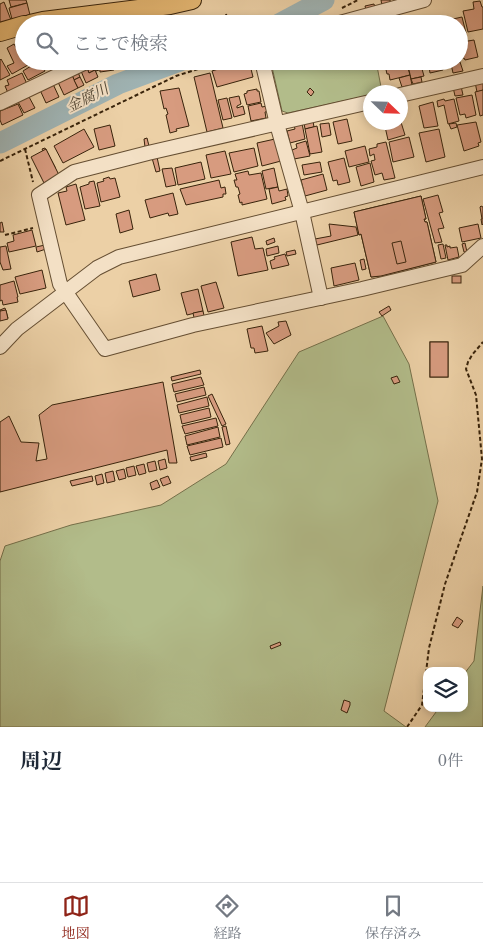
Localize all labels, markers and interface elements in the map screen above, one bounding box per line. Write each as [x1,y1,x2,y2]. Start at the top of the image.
search box [15,15,468,70]
icon: search [33,29,61,57]
text: ここで検索 [73,36,168,55]
water label: 金腐川 [64,79,113,116]
north arrow [363,85,408,130]
map controls [423,667,468,712]
button: layers [423,667,468,712]
text: 周辺 [20,752,62,773]
text: 0件 [438,754,463,770]
tab: 地図 [62,892,90,943]
tab: 経路 [213,892,241,943]
tab: 保存済み [365,892,421,943]

